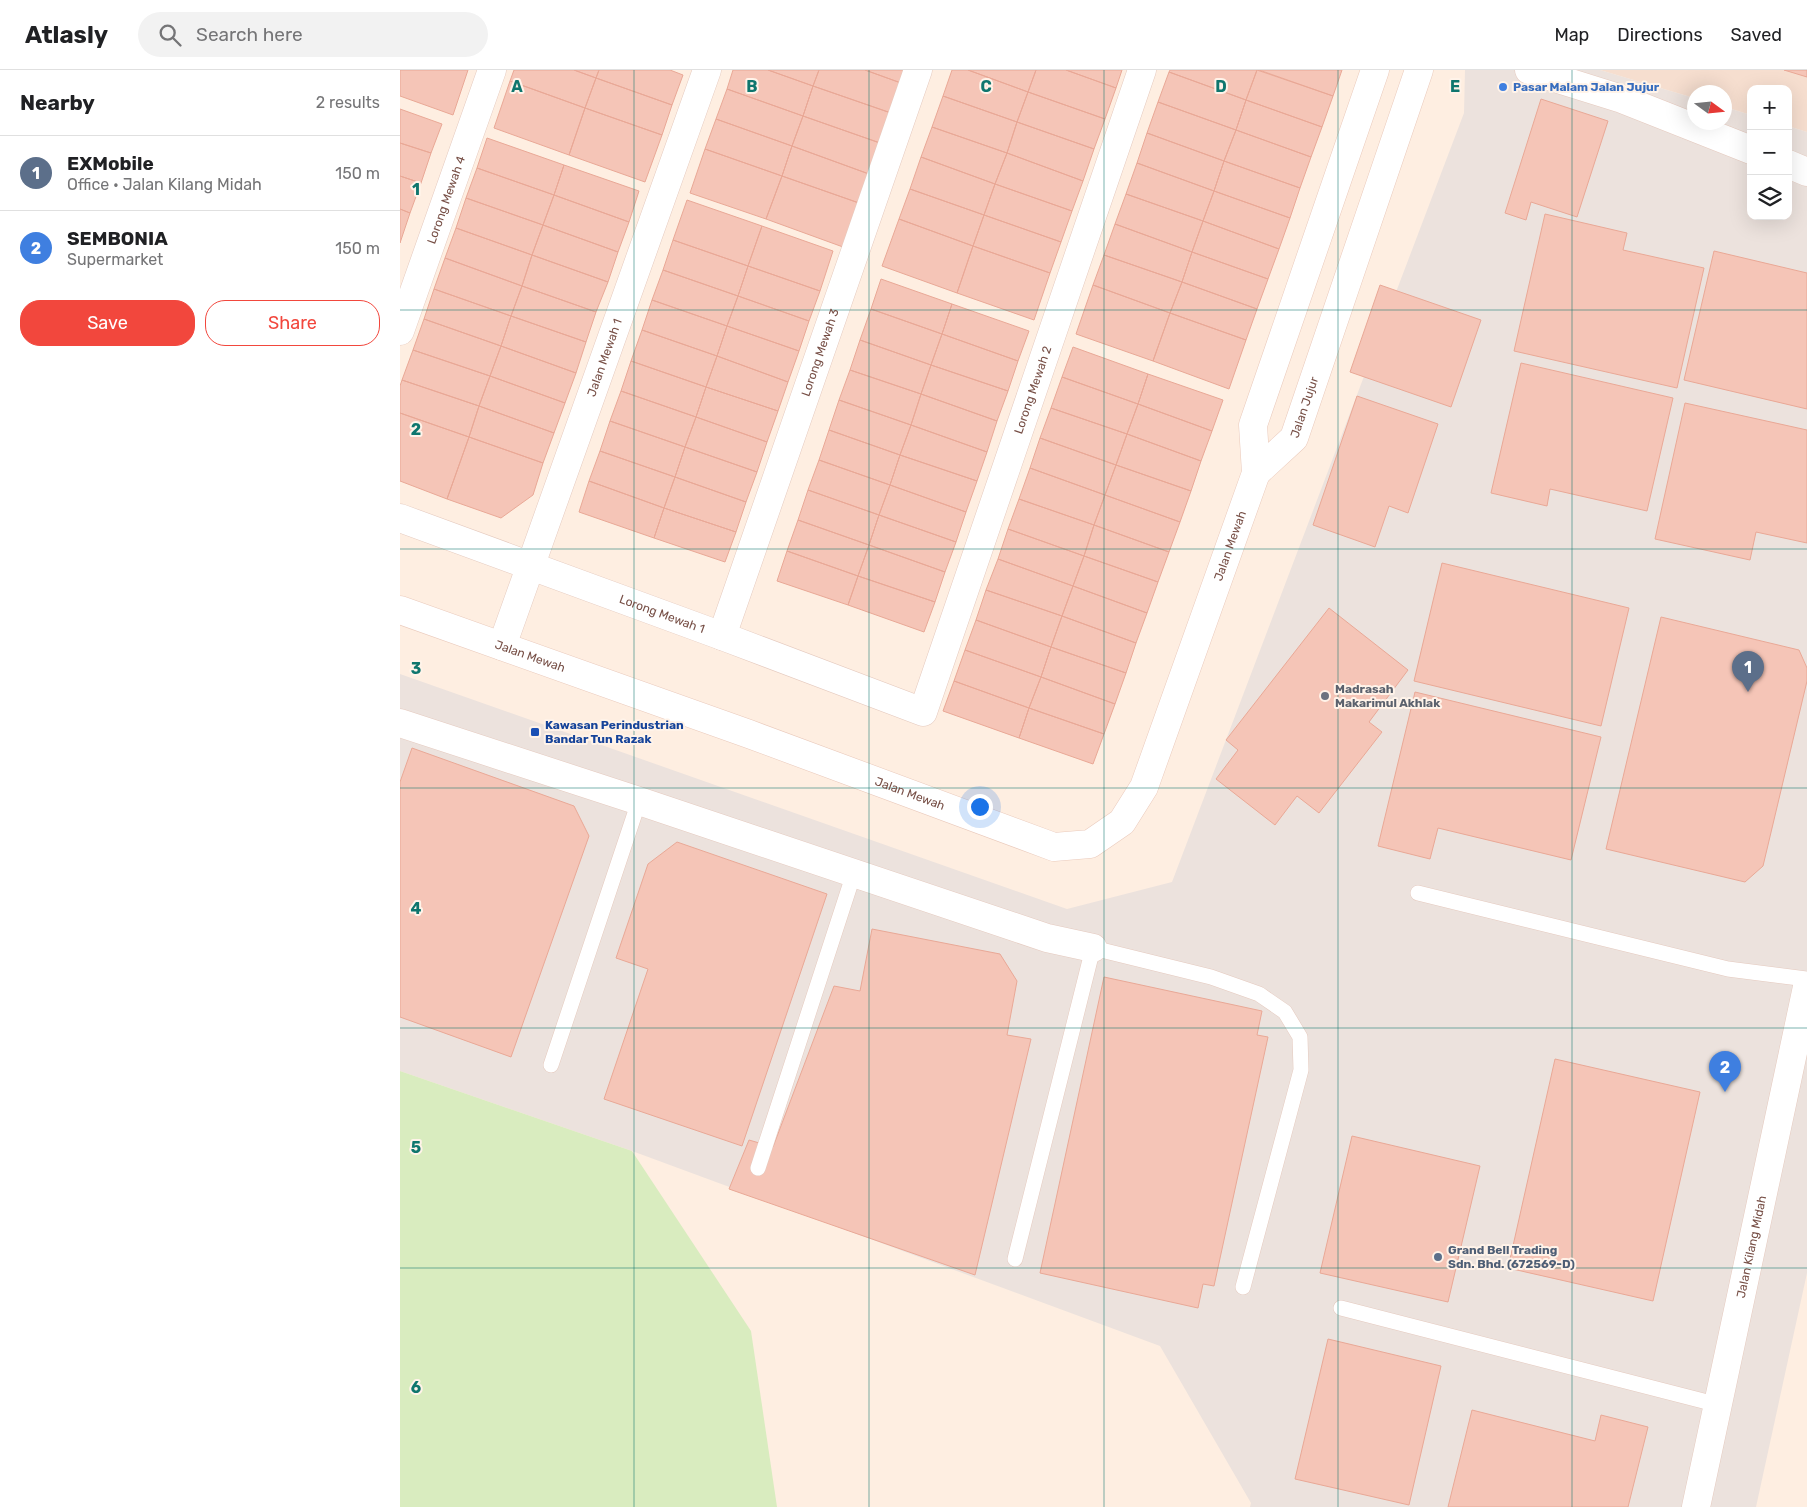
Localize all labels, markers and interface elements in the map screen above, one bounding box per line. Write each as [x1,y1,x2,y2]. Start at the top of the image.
search box [138,12,488,57]
text: Atlasly [25,21,108,49]
icon: search [156,21,184,49]
text: Search here [196,23,303,46]
text: Map [1554,24,1589,46]
text: Directions [1617,24,1703,46]
text: Saved [1731,24,1782,46]
text: A [511,77,523,96]
text: B [746,77,758,96]
text: C [980,77,992,96]
text: D [1215,77,1227,96]
text: E [1450,77,1460,96]
place label: Pasar Malam Jalan Jujur [1513,80,1660,94]
marker: Pasar Malam Jalan Jujur [1497,81,1509,93]
north arrow [1687,85,1732,130]
map controls [1747,85,1792,220]
button: + [1747,85,1792,130]
text: Nearby [20,90,95,115]
text: 2 results [316,93,380,112]
button: − [1747,130,1792,175]
text: EXMobile [67,152,154,175]
street label: Lorong Mewah 4 [424,154,468,246]
text: 1 [32,164,40,183]
text: 150 m [335,164,380,183]
text: Office · Jalan Kilang Midah [67,175,262,194]
button: layers [1747,175,1792,220]
text: 1 [412,180,420,199]
text: SEMBONIA [67,227,168,250]
text: 2 [31,239,41,258]
text: 150 m [335,239,380,258]
text: Supermarket [67,250,163,269]
button: Save [20,300,195,346]
button: Share [205,300,380,346]
street label: Lorong Mewah 3 [799,307,842,398]
street label: Jalan Mewah 1 [584,317,625,398]
street label: Lorong Mewah 2 [1011,344,1054,436]
street label: Jalan Jujur [1288,375,1321,440]
text: 2 [411,420,421,439]
street label: Jalan Mewah [1211,509,1249,583]
street label: Lorong Mewah 1 [617,592,707,636]
street label: Jalan Mewah [493,637,567,675]
pin: 1 [1732,651,1764,692]
text: 3 [411,659,421,678]
place label: Madrasah Makarimul Akhlak [1335,682,1440,710]
marker: Madrasah Makarimul Akhlak [1319,690,1331,702]
place label: Kawasan Perindustrian Bandar Tun Razak [545,718,684,746]
marker: Kawasan Perindustrian Bandar Tun Razak [529,726,541,738]
street label: Jalan Mewah [873,774,947,813]
your location [967,794,993,820]
text: 4 [411,899,422,918]
pin: 2 [1709,1051,1741,1092]
text: 5 [411,1138,421,1157]
street label: Jalan Kilang Midah [1734,1194,1769,1299]
place label: Grand Bell Trading Sdn. Bhd. (672569-D) [1448,1243,1575,1271]
marker: Grand Bell Trading Sdn. Bhd. (672569-D) [1432,1251,1444,1263]
text: 6 [411,1378,421,1397]

